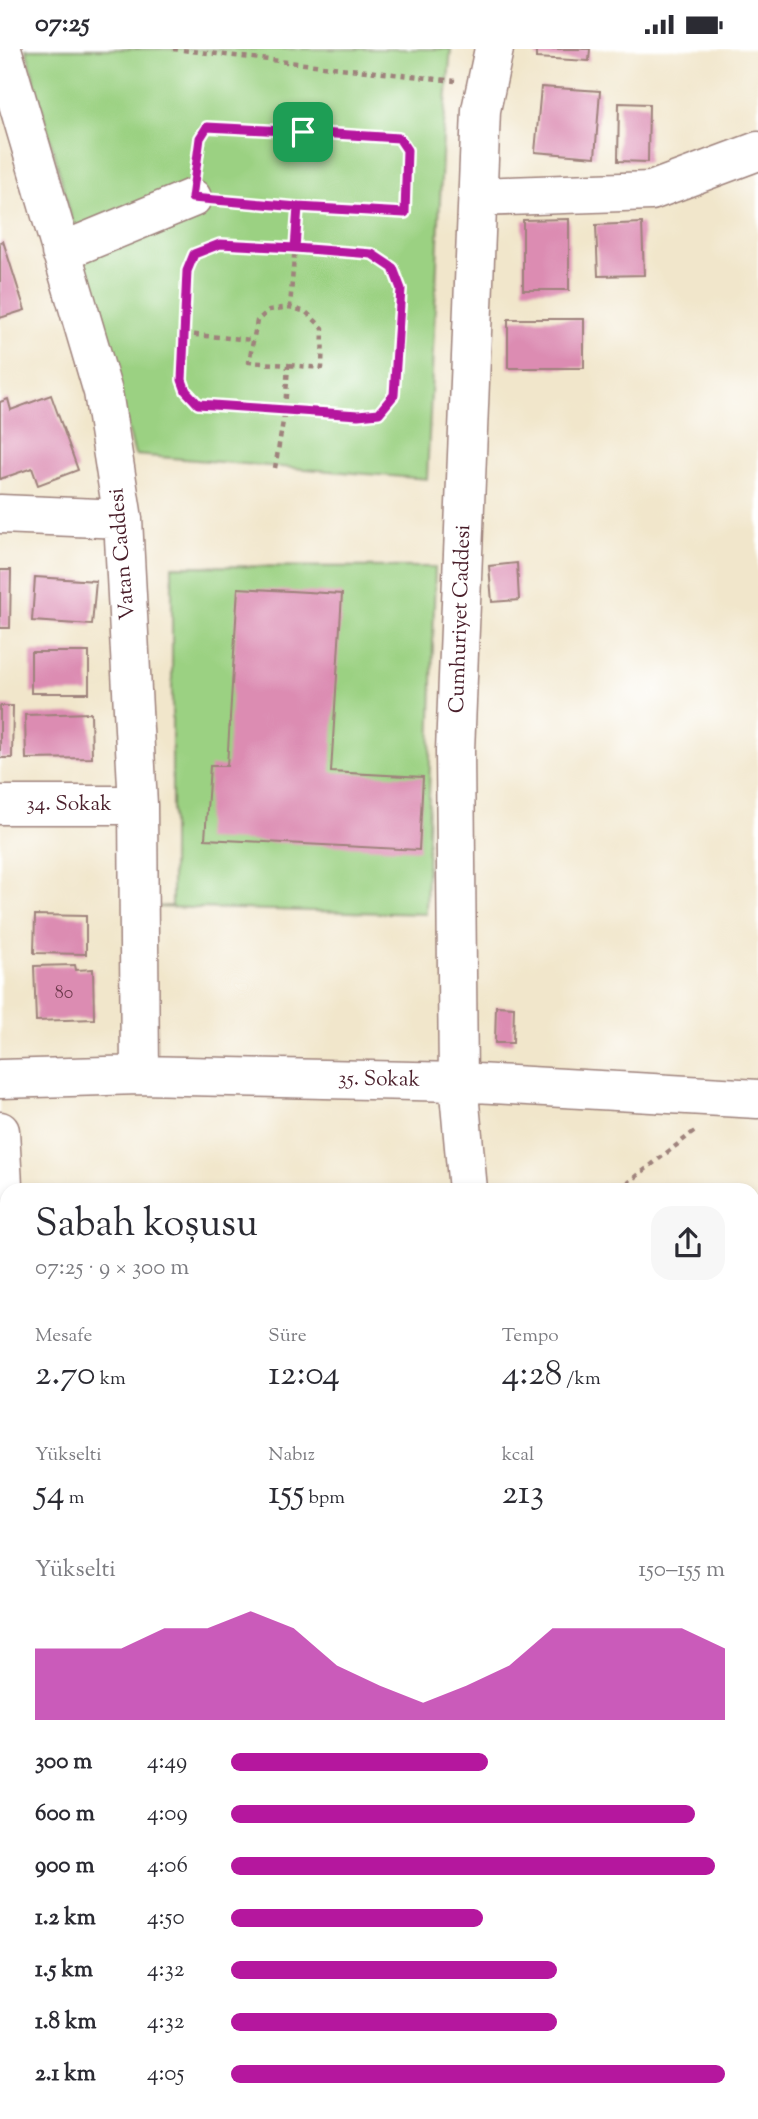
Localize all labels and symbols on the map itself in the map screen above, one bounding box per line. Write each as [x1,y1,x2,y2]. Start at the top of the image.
pin [273,102,333,162]
street label: Vatan Caddesi [102,487,144,621]
street label: Cumhuriyet Caddesi [443,524,479,714]
street label: 34. Sokak [26,790,112,820]
house number: 80 [55,981,73,1007]
street label: 35. Sokak [338,1064,421,1096]

